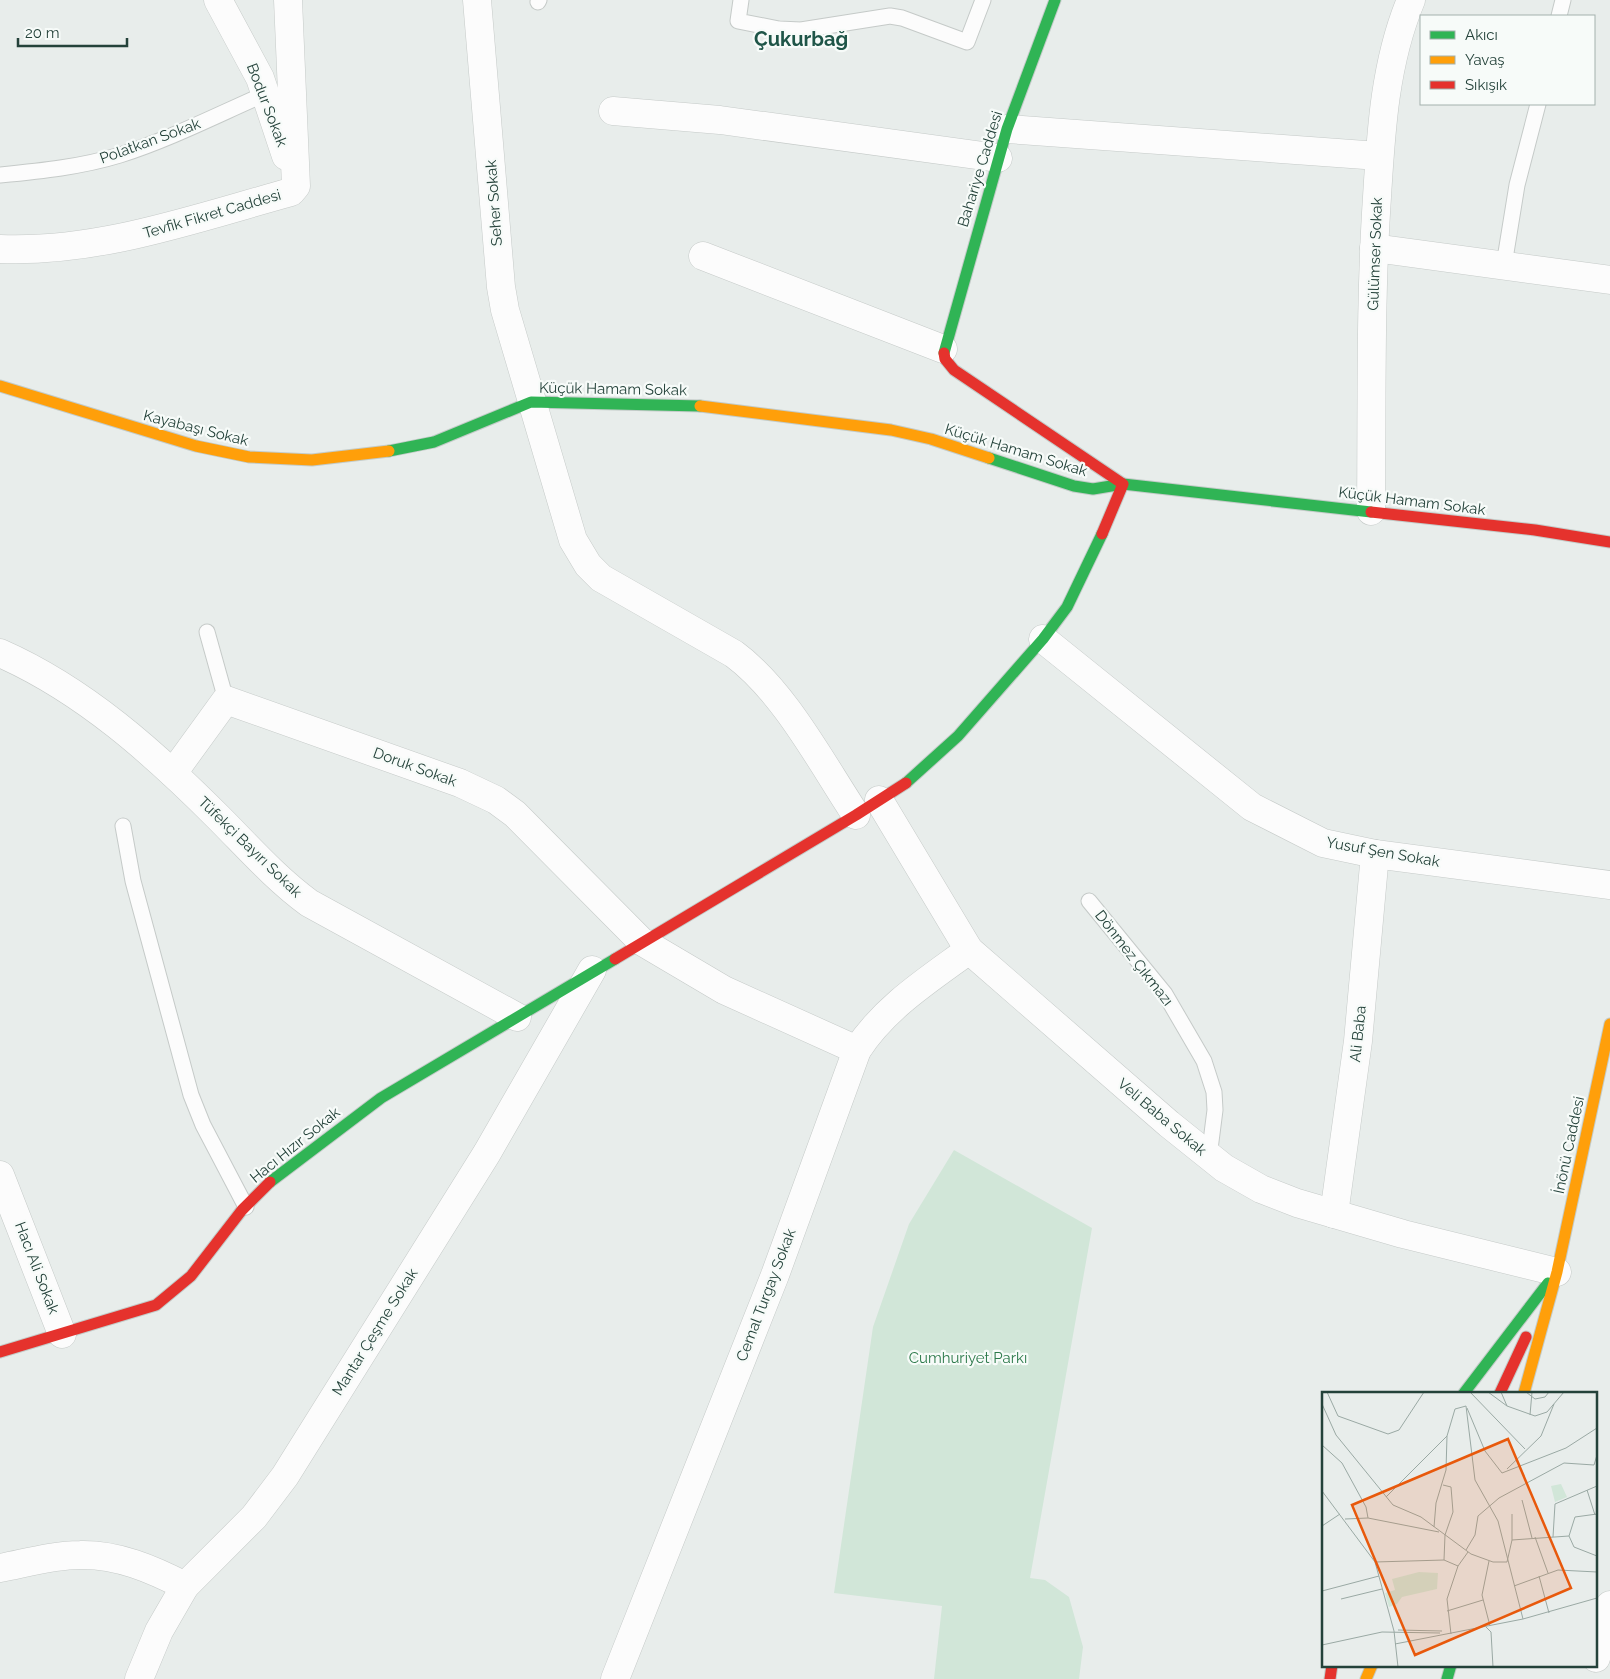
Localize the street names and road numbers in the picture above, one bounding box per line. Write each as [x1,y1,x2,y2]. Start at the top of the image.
street label: Bodur Sokak [243,61,291,149]
street label: Bahariye Caddesi [954,109,1006,229]
street label: Polatkan Sokak [97,114,203,168]
street label: Seher Sokak [482,159,506,247]
street label: Tevfik Fikret Caddesi [141,186,283,242]
street label: Gülümser Sokak [1364,197,1386,311]
street label: Küçük Hamam Sokak [539,379,687,399]
street label: Kayabaşı Sokak [142,406,250,450]
street label: Küçük Hamam Sokak [943,420,1089,480]
street label: Küçük Hamam Sokak [1337,483,1487,519]
street label: Doruk Sokak [371,744,459,790]
street label: Tüfekçi Bayırı Sokak [194,793,306,901]
street label: Yusuf Şen Sokak [1325,833,1441,871]
street label: Dönmez Çıkmazı [1091,907,1177,1009]
street label: Ali Baba [1346,1005,1370,1063]
street label: Veli Baba Sokak [1114,1075,1210,1159]
street label: İnönü Caddesi [1549,1094,1588,1195]
street label: Hacı Hızır Sokak [246,1103,344,1187]
street label: Hacı Ali Sokak [11,1219,63,1317]
street label: Cemal Turgay Sokak [732,1226,800,1364]
street label: Mantar Çeşme Sokak [328,1265,422,1399]

